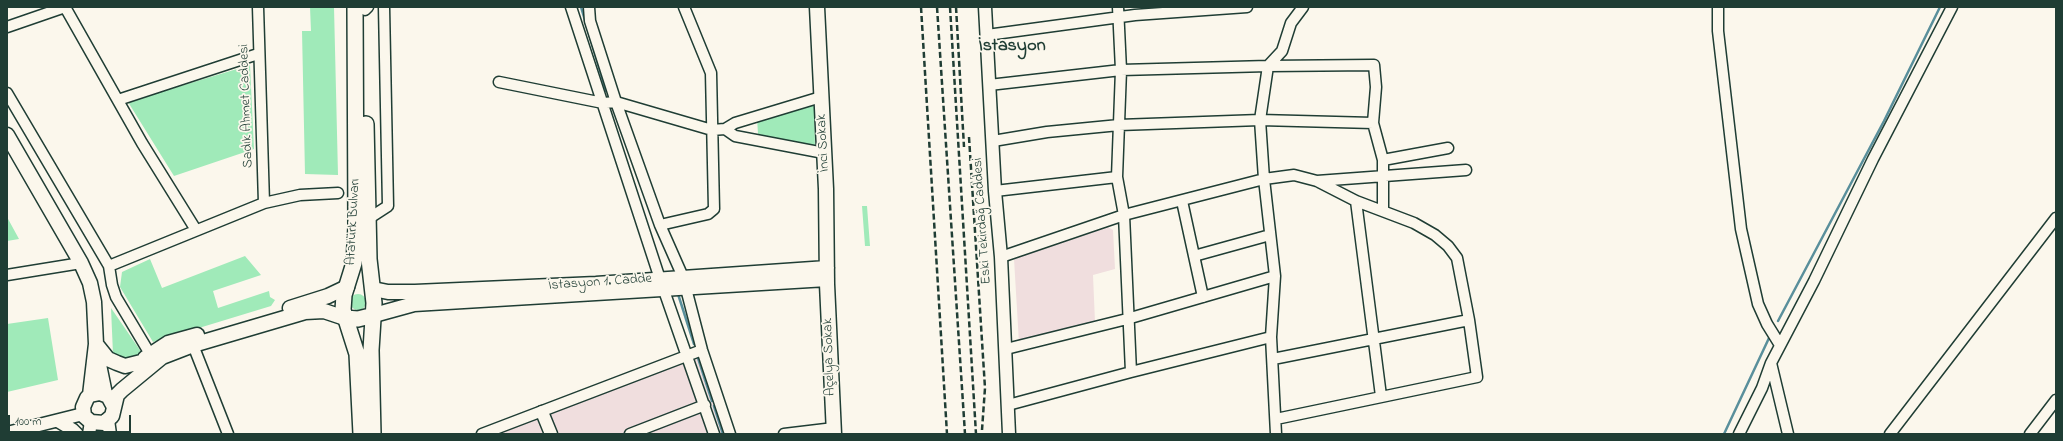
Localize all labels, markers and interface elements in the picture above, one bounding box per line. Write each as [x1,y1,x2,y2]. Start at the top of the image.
district label: İstasyon [978,36,1046,58]
street label: Sadık Ahmet Caddesi [236,44,258,168]
street label: İnci Sokak [814,114,834,172]
street label: Eski Tekirdağ Caddesi [970,157,996,285]
street label: Atatürk Bulvarı [343,178,365,266]
street label: İstasyon 1. Cadde [548,271,652,295]
street label: Açelya Sokak [820,318,840,396]
scale bar [10,407,133,433]
text: 100 m [15,413,42,431]

